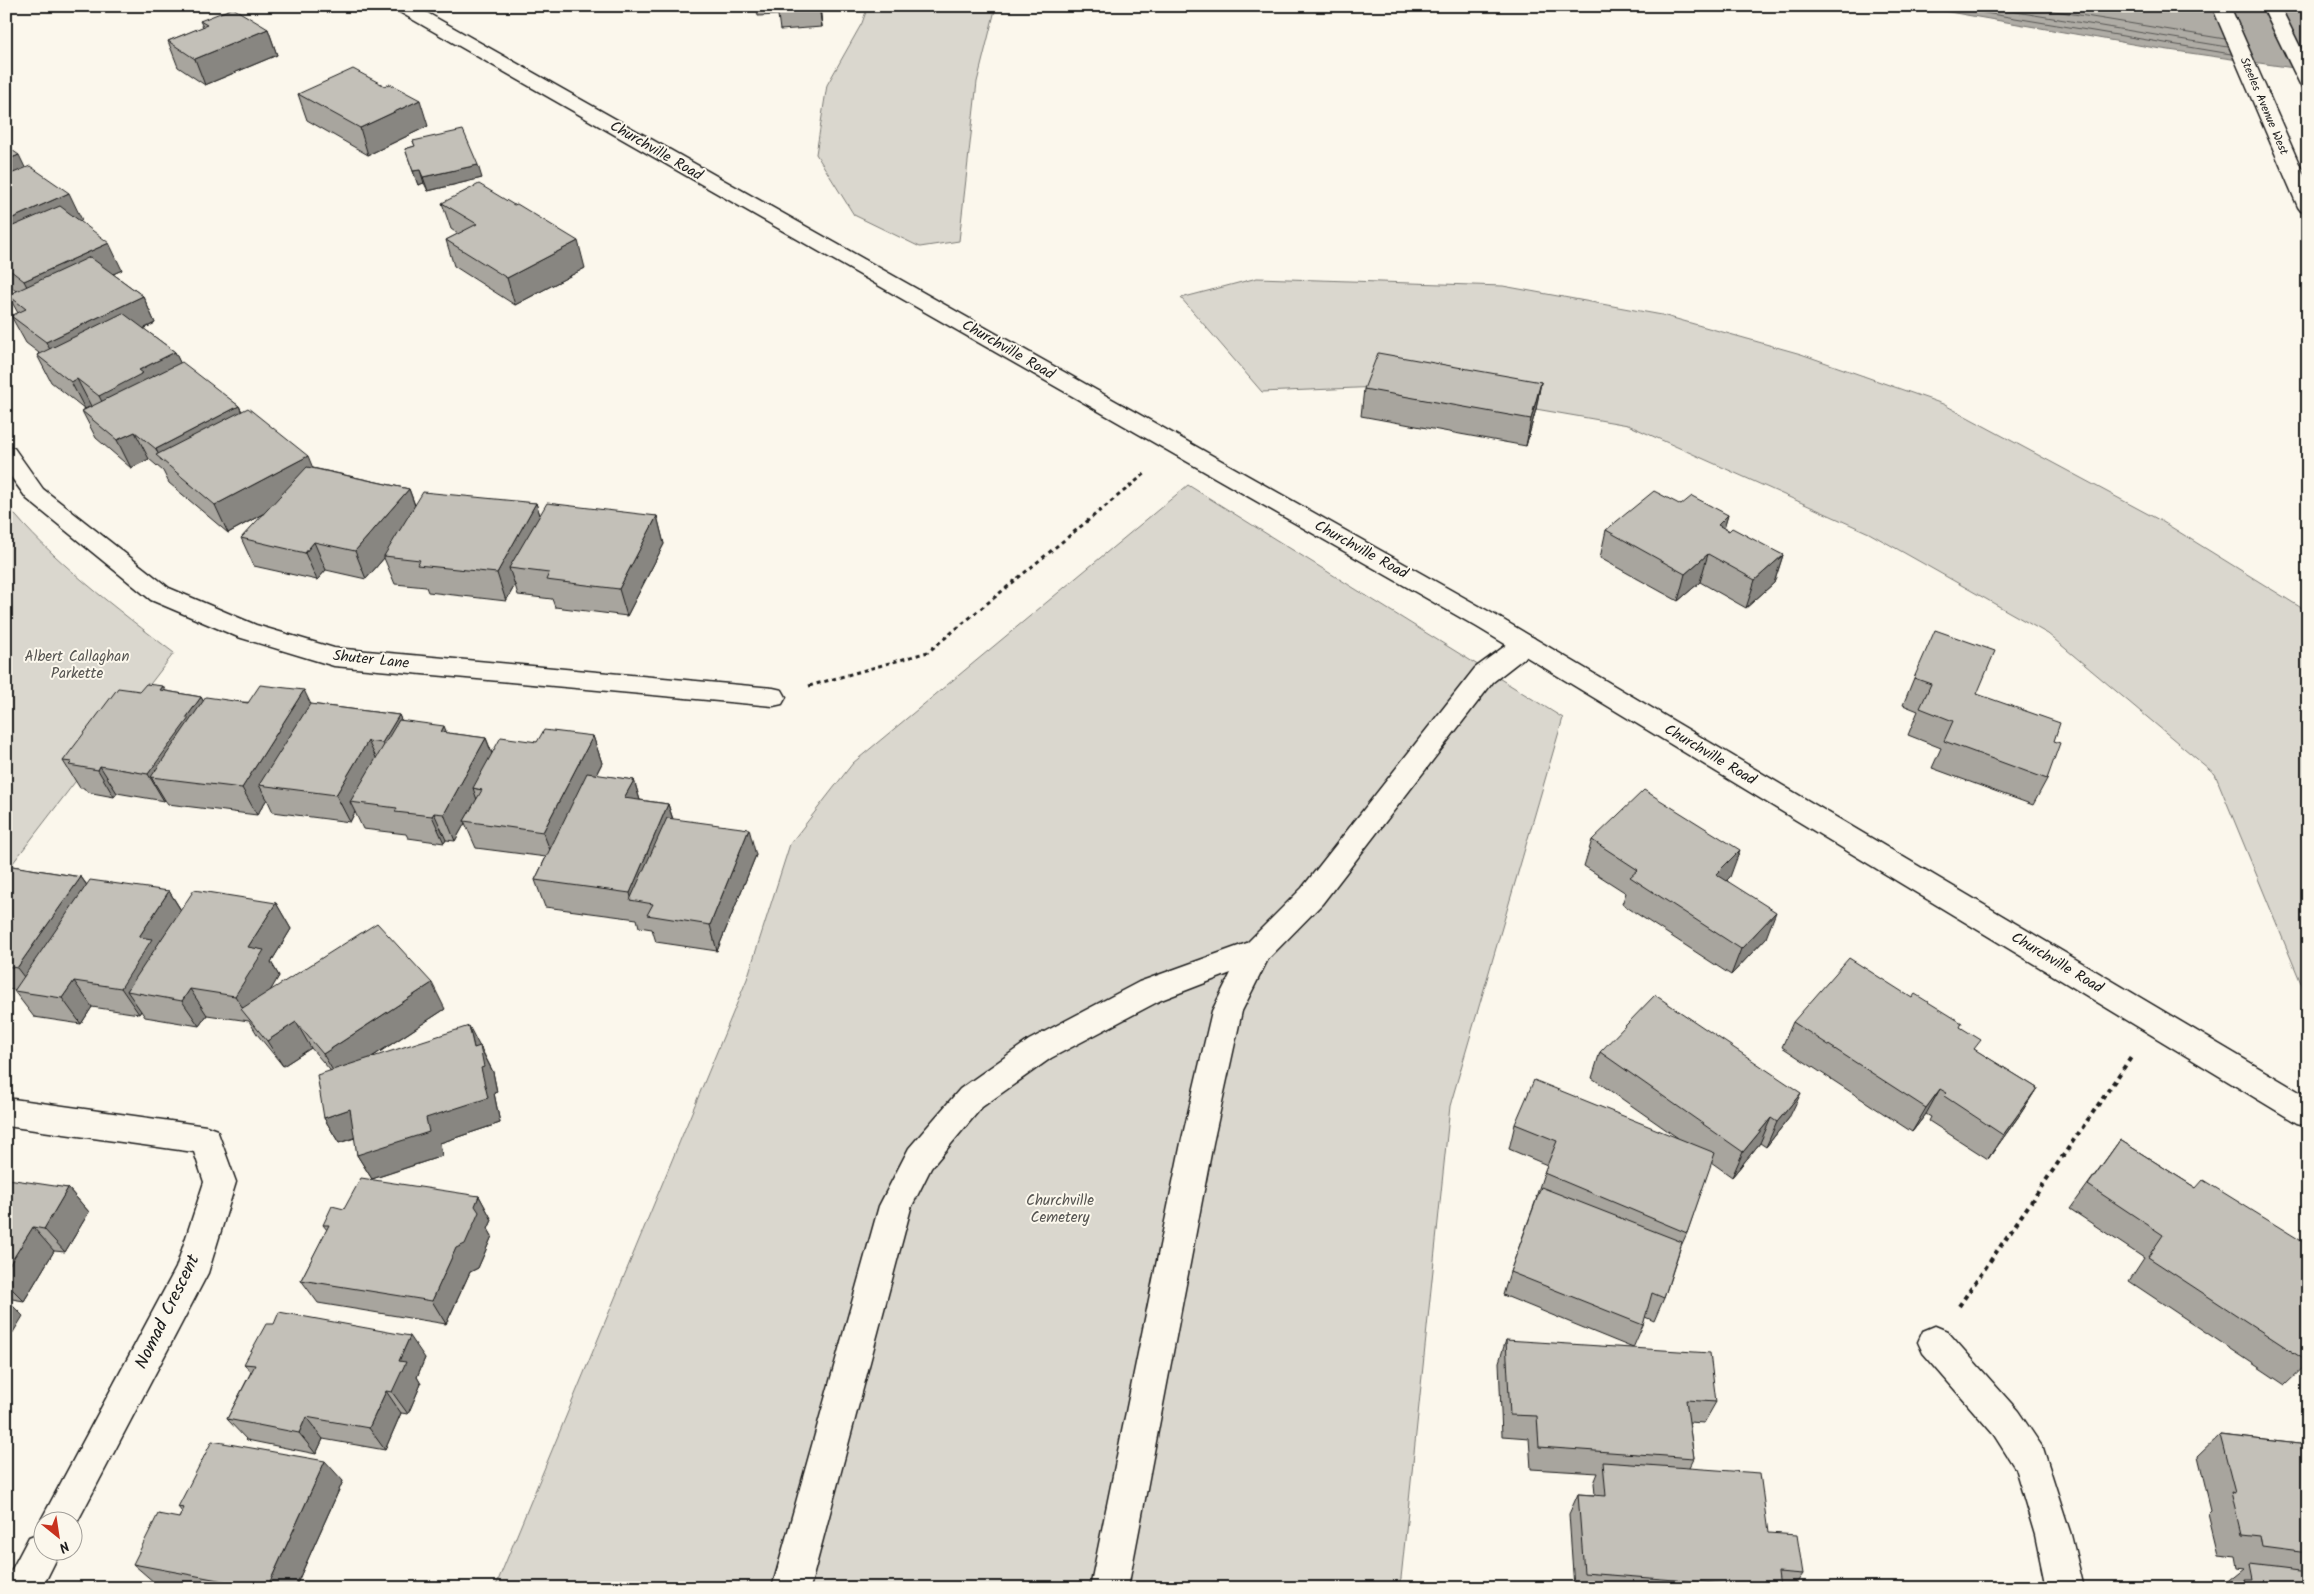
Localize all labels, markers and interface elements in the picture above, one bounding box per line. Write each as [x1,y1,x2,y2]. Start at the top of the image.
street label: Steeles Avenue West [2235,54,2293,158]
street label: Churchville Road [605,115,707,188]
street label: Churchville Road [957,314,1059,387]
street label: Churchville Road [1310,514,1413,586]
street label: Shuter Lane [332,644,411,676]
park label: Albert Callaghan Parkette [25,645,129,686]
street label: Churchville Road [1659,718,1761,792]
street label: Churchville Road [2006,926,2108,1000]
park label: Churchville Cemetery [1026,1189,1094,1230]
street label: Nomad Crescent [128,1249,209,1374]
north arrow [32,1512,82,1562]
text: N [55,1535,73,1558]

